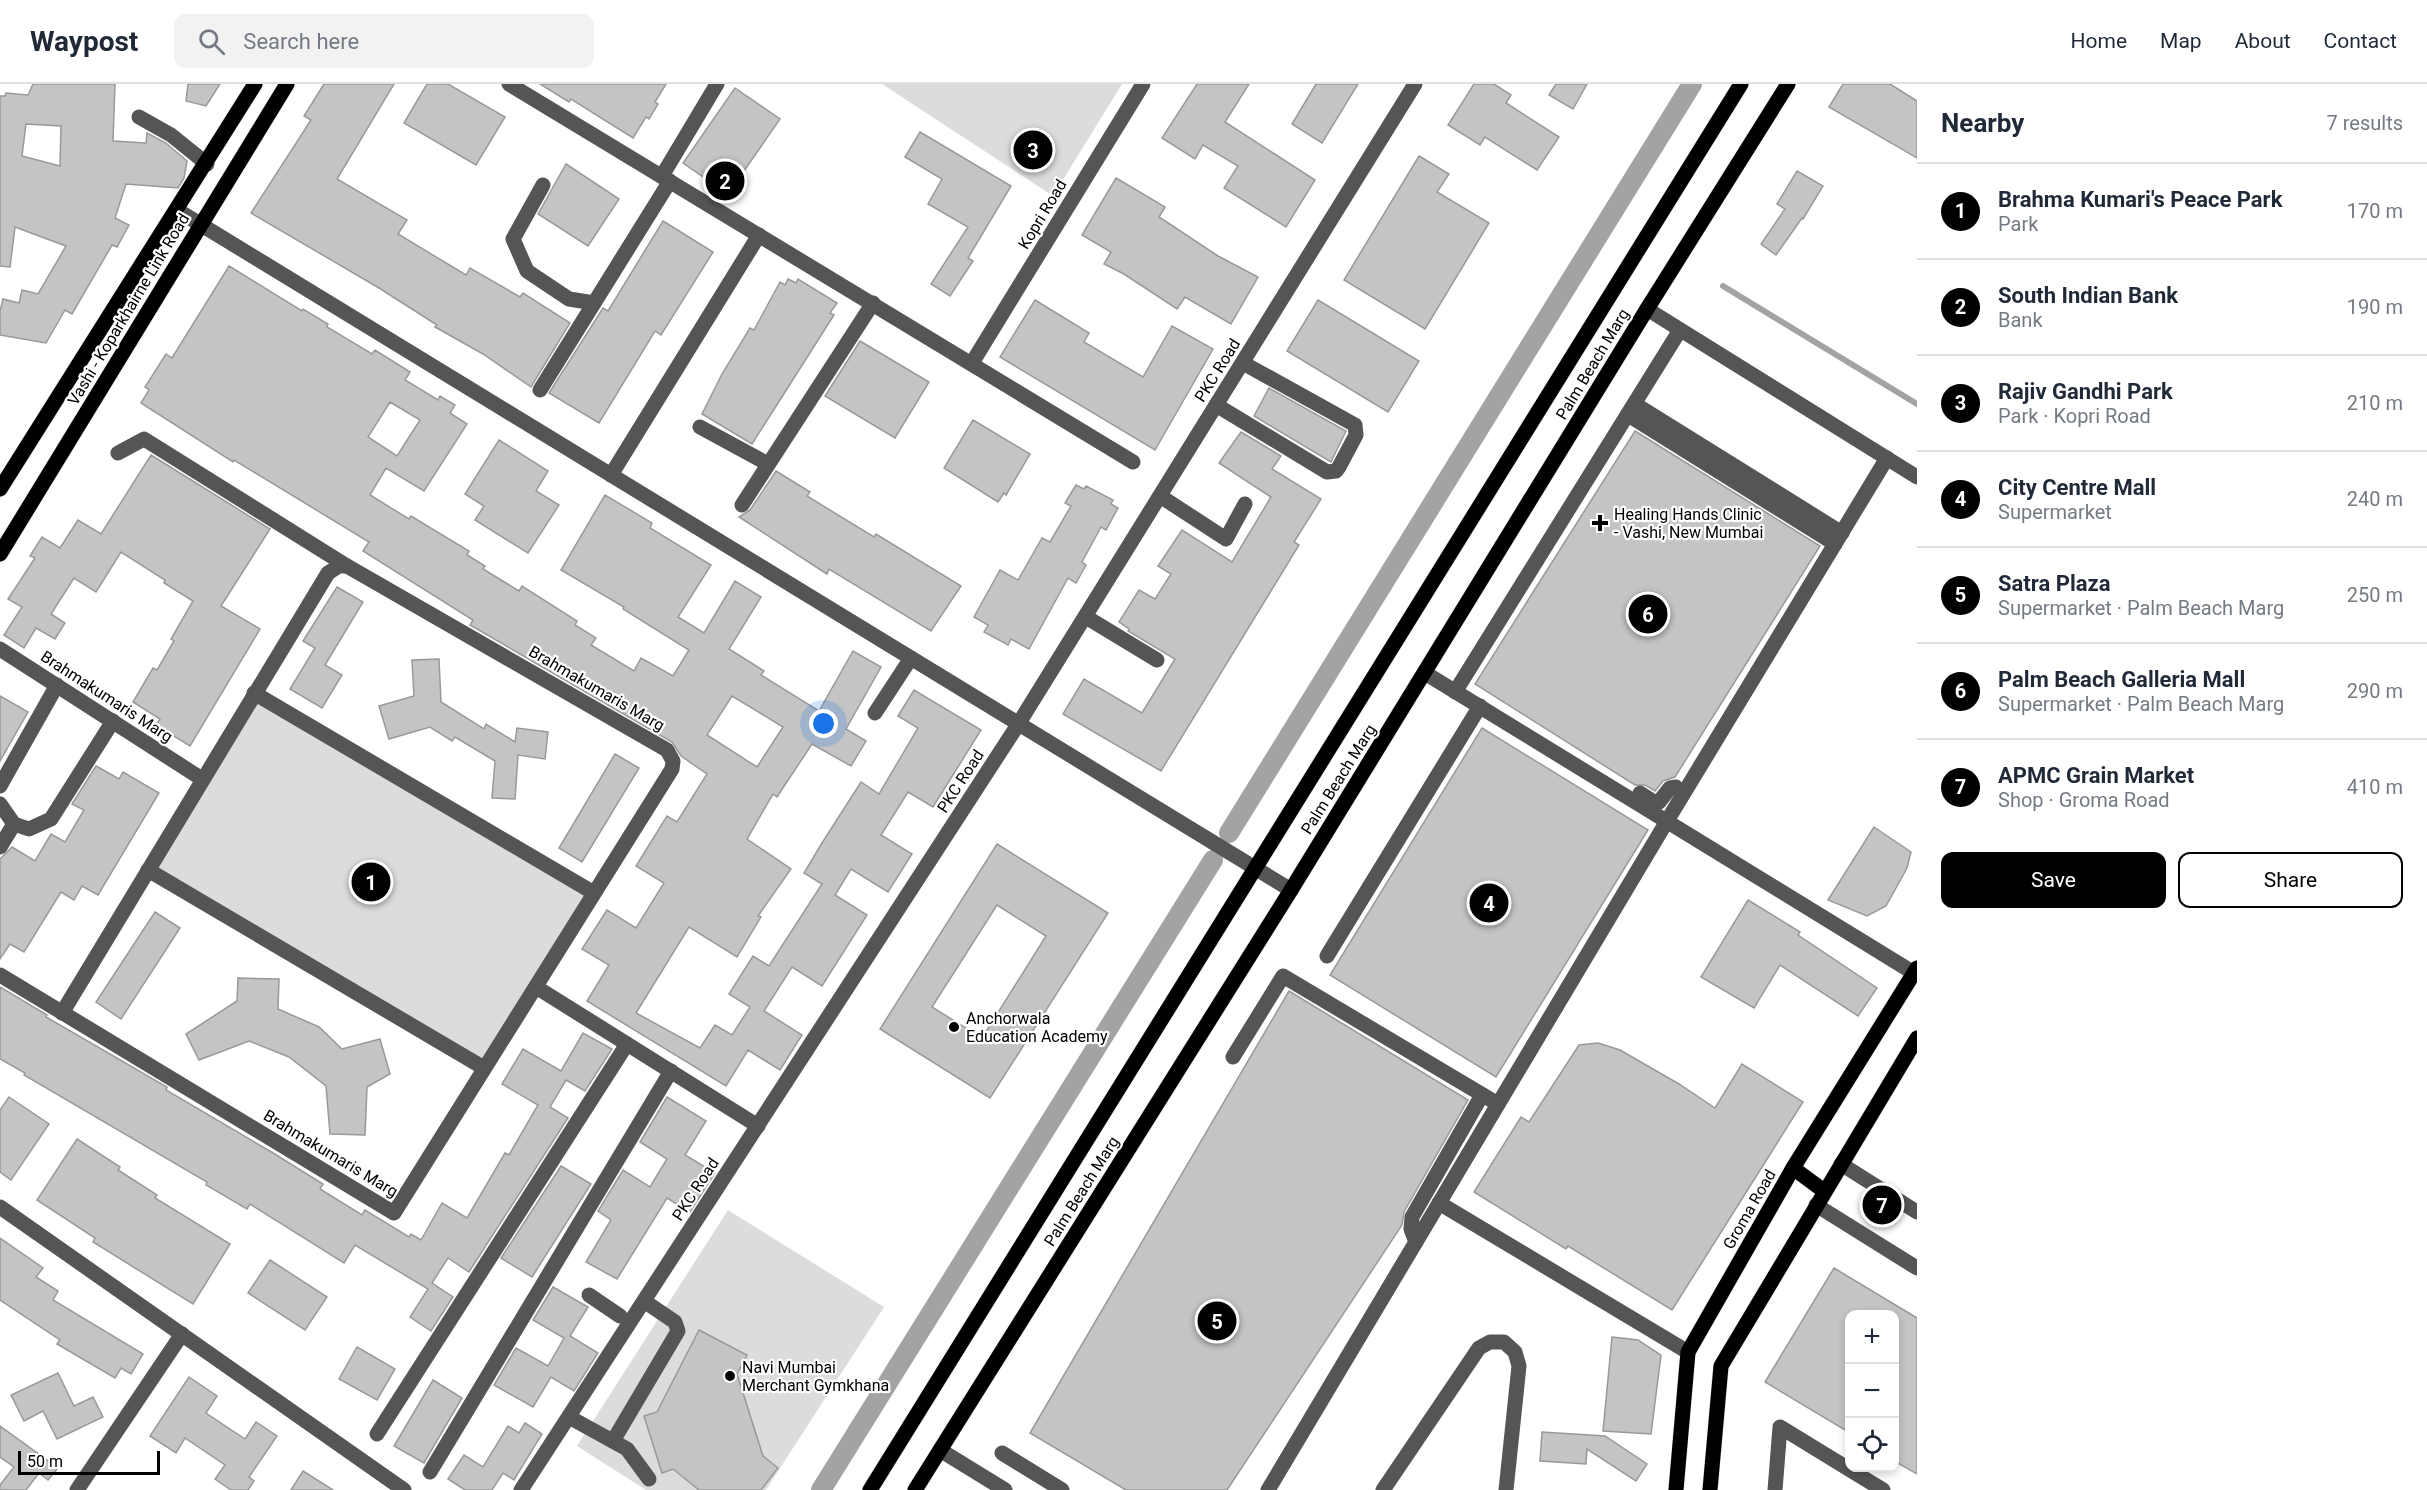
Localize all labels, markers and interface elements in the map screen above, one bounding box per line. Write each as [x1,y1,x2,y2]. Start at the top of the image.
search box [174,14,594,68]
text: Waypost [30,25,138,58]
icon: search [195,25,228,58]
text: Search here [243,29,359,54]
text: Home [2071,29,2127,53]
text: Map [2160,29,2202,53]
text: About [2235,29,2291,53]
text: Contact [2324,29,2397,53]
text: Nearby [1941,108,2024,138]
text: 7 results [2327,111,2403,135]
pin: 3 [1014,128,1052,172]
pin: 2 [706,158,744,204]
street label: Kopri Road [1014,176,1071,253]
text: Brahma Kumari's Peace Park [1998,187,2282,212]
text: 1 [1955,199,1966,223]
text: 170 m [2347,199,2403,223]
street label: Vashi - Koparkhairne Link Road [64,210,193,409]
text: Park [1998,212,2038,236]
text: South Indian Bank [1998,283,2178,308]
text: 2 [1955,295,1966,319]
text: 190 m [2347,295,2403,319]
street label: Palm Beach Marg [1552,305,1633,423]
text: Bank [1998,308,2043,332]
street label: PKC Road [1191,335,1244,405]
text: Rajiv Gandhi Park [1998,379,2173,404]
text: 3 [1955,391,1966,415]
text: 210 m [2347,391,2403,415]
text: Park · Kopri Road [1998,404,2151,428]
text: City Centre Mall [1998,475,2156,500]
text: 4 [1955,487,1966,511]
text: 240 m [2347,487,2403,511]
text: Supermarket [1998,500,2112,524]
place label: Healing Hands Clinic - Vashi, New Mumbai [1614,505,1763,542]
marker: Healing Hands Clinic - Vashi, New Mumbai [1591,514,1609,532]
text: Satra Plaza [1998,571,2110,596]
text: 5 [1955,583,1966,607]
text: 250 m [2347,583,2403,607]
pin: 6 [1628,592,1668,636]
text: Supermarket · Palm Beach Marg [1998,596,2284,620]
street label: Brahmakumaris Marg [526,642,668,735]
street label: Brahmakumaris Marg [37,647,176,746]
text: Palm Beach Galleria Mall [1998,667,2245,692]
text: 6 [1955,679,1966,703]
text: 290 m [2347,679,2403,703]
text: Supermarket · Palm Beach Marg [1998,692,2284,716]
your location [809,709,838,738]
street label: Palm Beach Marg [1297,721,1380,838]
street label: PKC Road [933,746,988,816]
text: APMC Grain Market [1998,763,2194,788]
text: 7 [1955,775,1966,799]
text: 410 m [2347,775,2403,799]
text: Shop · Groma Road [1998,788,2170,812]
button: Save [1941,852,2166,908]
button: Share [2178,852,2403,908]
pin: 1 [352,860,391,904]
pin: 4 [1470,880,1508,926]
place label: Anchorwala Education Academy [966,1009,1108,1046]
marker: Anchorwala Education Academy [947,1020,961,1034]
street label: Brahmakumaris Marg [260,1106,401,1201]
street label: Palm Beach Marg [1040,1133,1123,1250]
street label: PKC Road [668,1154,723,1224]
street label: Groma Road [1719,1166,1780,1252]
pin: 7 [1862,1182,1902,1228]
pin: 5 [1198,1298,1236,1344]
map controls [1845,1310,1899,1472]
button: + [1845,1310,1899,1364]
place label: Navi Mumbai Merchant Gymkhana [742,1358,889,1395]
button: − [1845,1364,1899,1418]
marker: Navi Mumbai Merchant Gymkhana [723,1369,737,1383]
button: locate [1845,1418,1899,1472]
scale bar [18,1448,160,1476]
text: 50 m [27,1452,63,1471]

